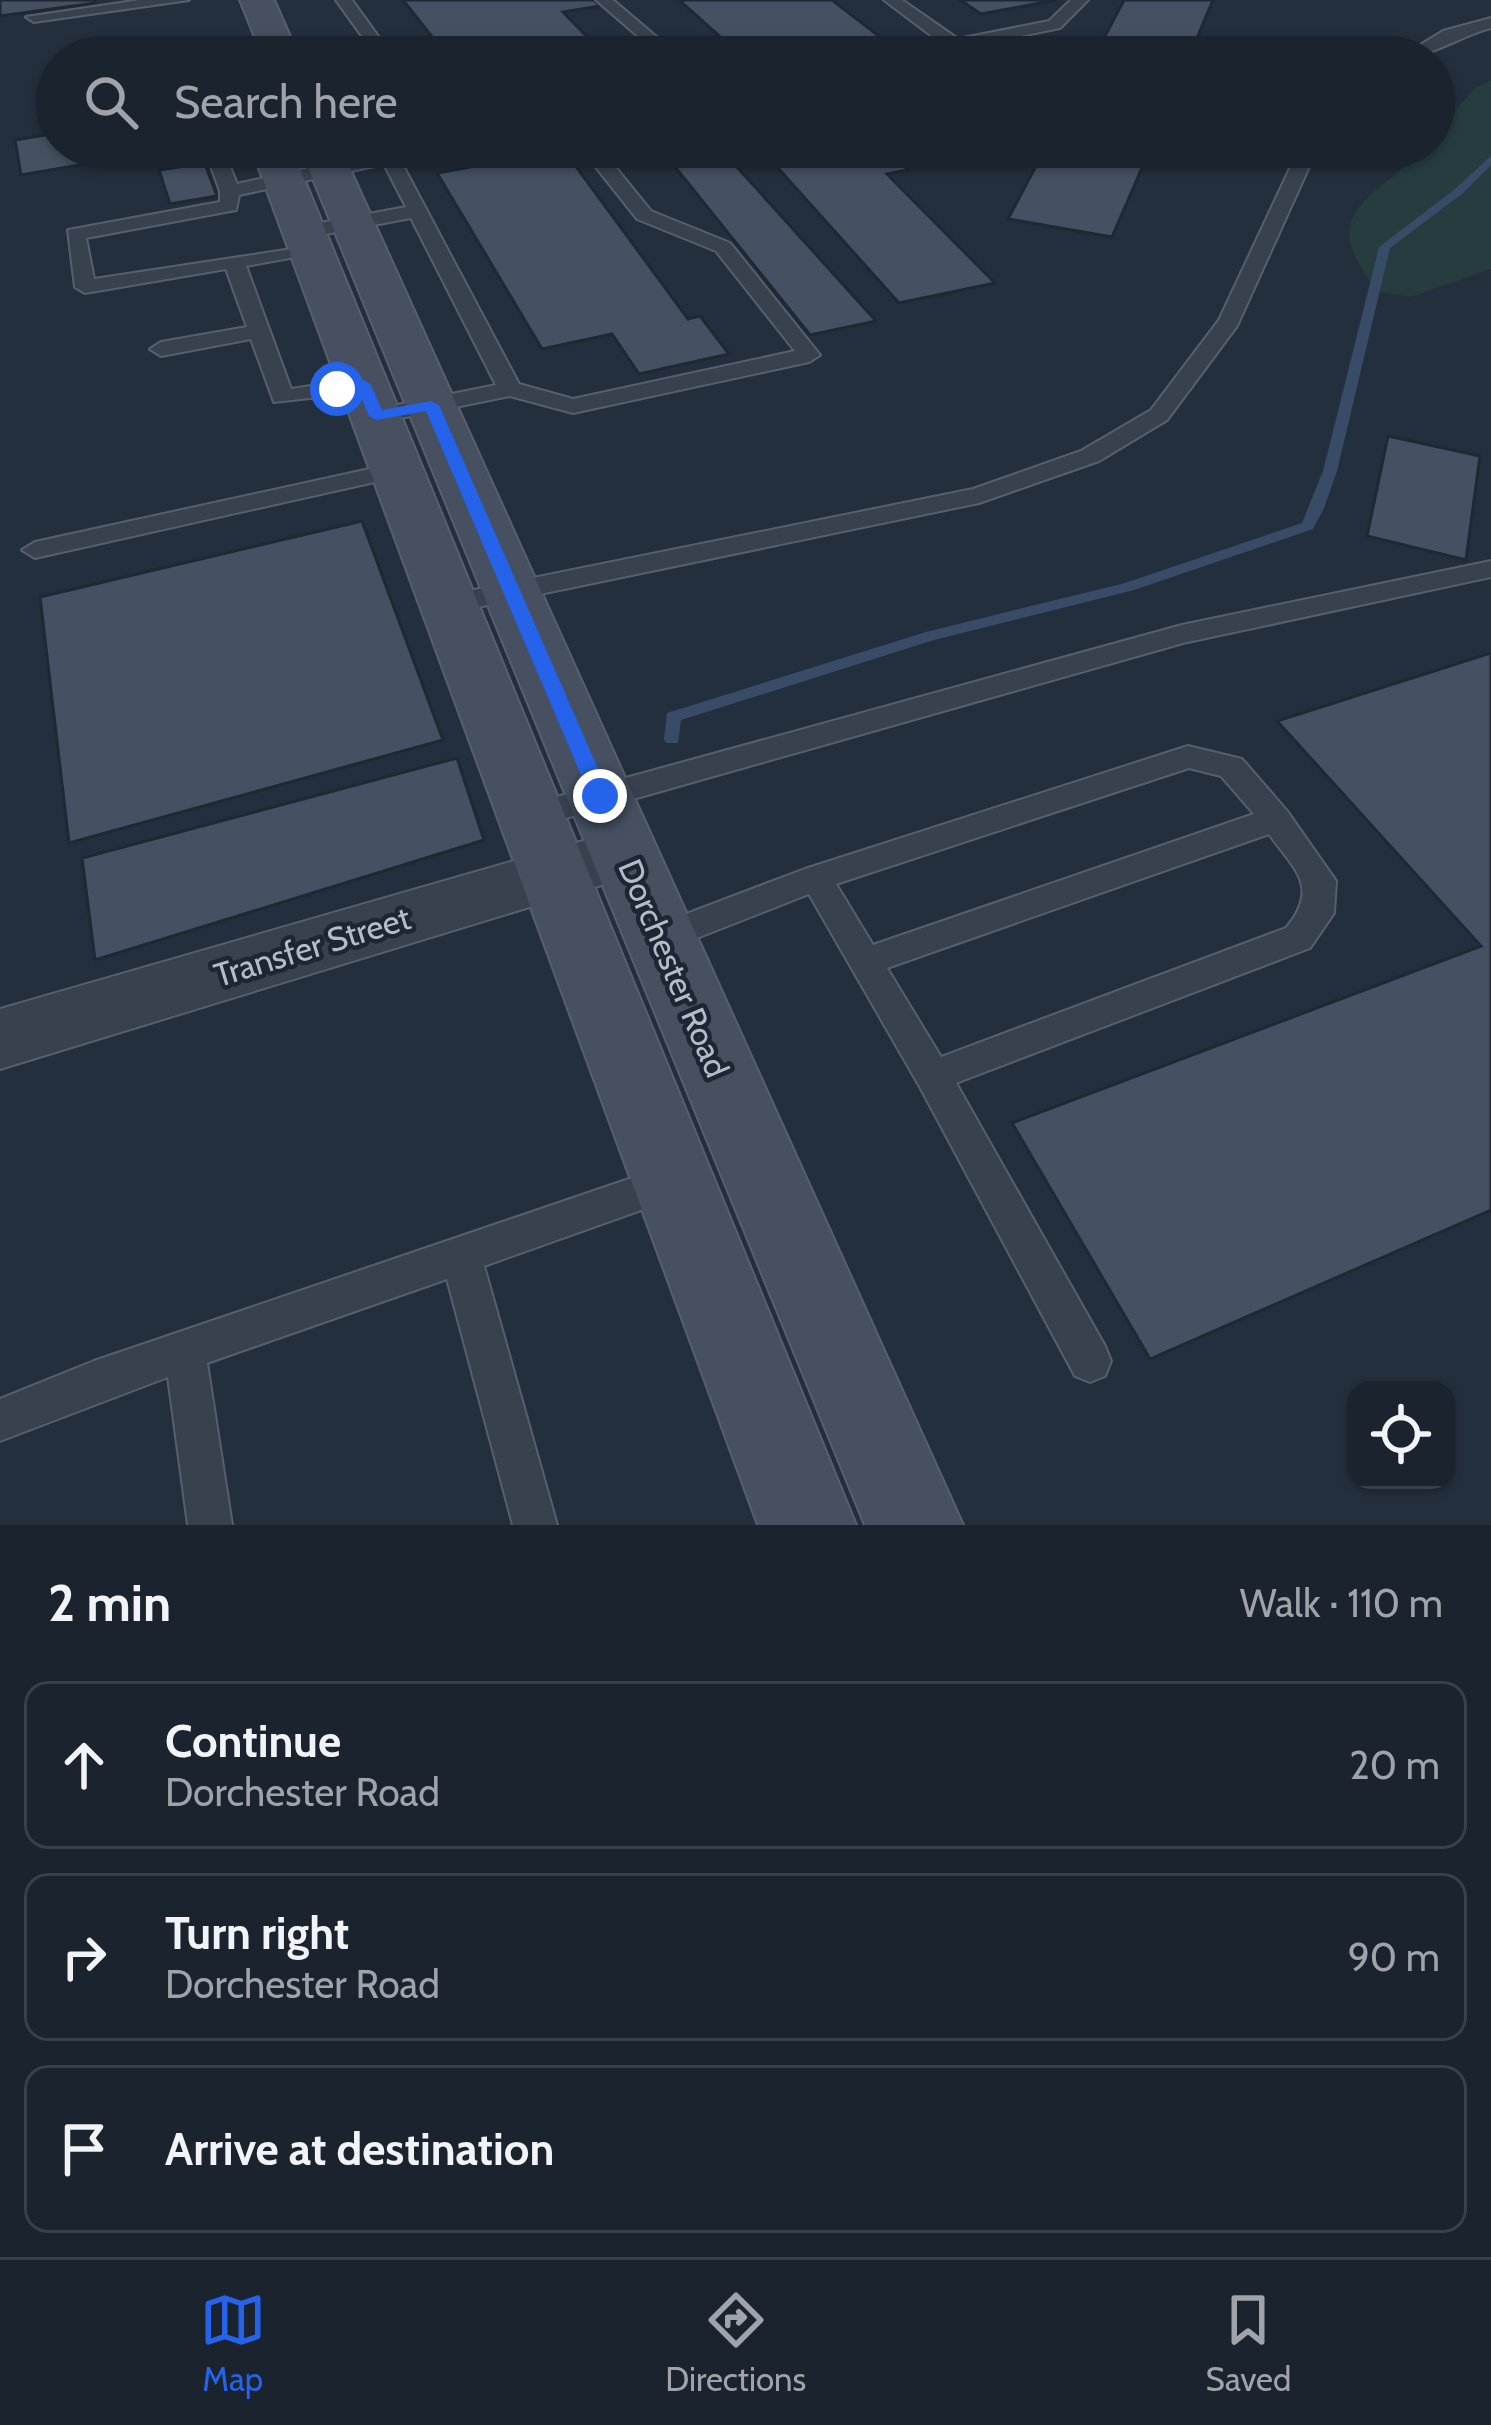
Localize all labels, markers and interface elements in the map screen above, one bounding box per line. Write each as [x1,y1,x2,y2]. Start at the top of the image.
search box [36,36,1455,168]
icon: search [78,69,144,135]
text: Search here [174,75,398,129]
route start [310,362,364,416]
route end [573,769,627,823]
street label: Dorchester Road [610,853,738,1083]
street label: Transfer Street [209,897,415,995]
map controls [1347,1381,1455,1489]
button: locate [1347,1381,1455,1489]
text: 2 min [48,1572,171,1634]
text: Walk · 110 m [1240,1579,1443,1627]
text: Continue [165,1714,341,1768]
icon: ahead [51,1732,117,1798]
text: 20 m [1349,1741,1440,1789]
text: Dorchester Road [165,1768,440,1816]
text: Turn right [165,1906,349,1960]
icon: right [51,1924,117,1990]
text: 90 m [1348,1933,1440,1981]
text: Dorchester Road [165,1960,440,2008]
icon: arrive [51,2116,117,2182]
text: Arrive at destination [165,2122,554,2176]
tab: Map [200,2287,266,2399]
tab: Directions [665,2287,806,2399]
tab: Saved [1206,2287,1291,2399]

